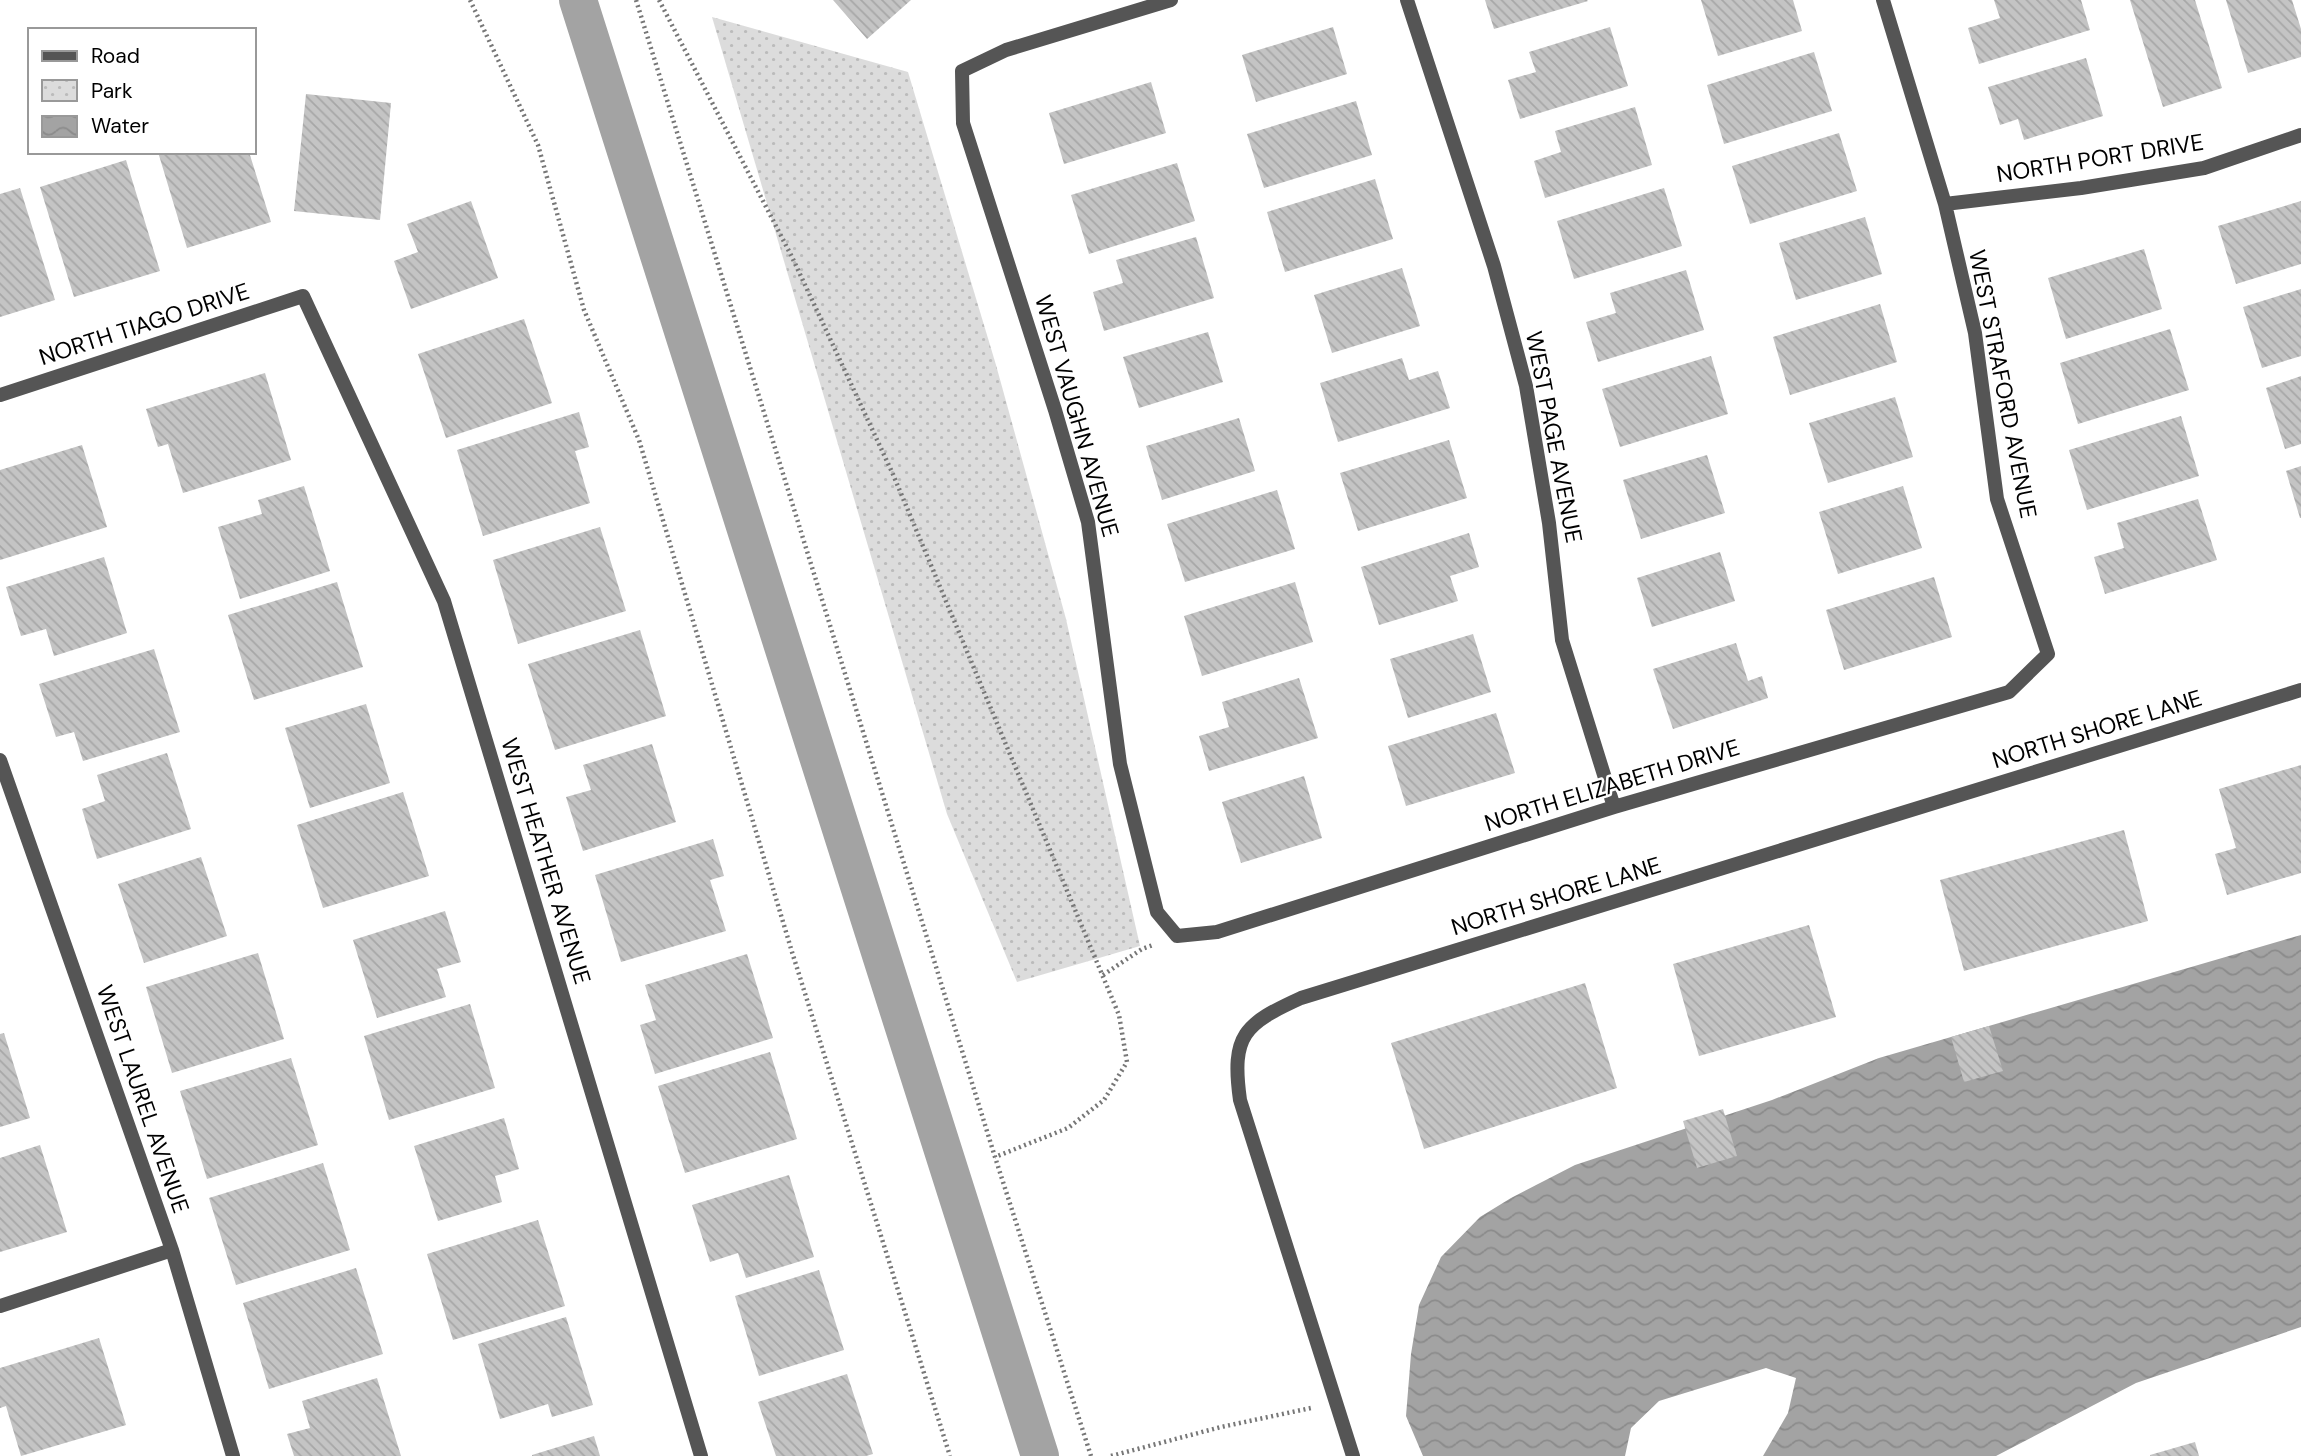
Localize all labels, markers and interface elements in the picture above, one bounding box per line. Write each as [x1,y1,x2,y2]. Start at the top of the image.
legend [28,28,256,154]
text: Road [91,42,140,70]
text: Park [91,77,133,105]
text: Water [91,112,149,140]
street label: NORTH PORT DRIVE [1994,127,2206,189]
street label: WEST STRAFORD AVENUE [1962,247,2044,521]
street label: NORTH TIAGO DRIVE [35,276,253,372]
street label: WEST VAUGHN AVENUE [1028,291,1126,541]
street label: WEST PAGE AVENUE [1519,329,1589,545]
street label: NORTH SHORE LANE [1988,683,2206,775]
street label: NORTH ELIZABETH DRIVE [1481,732,1743,838]
street label: WEST HEATHER AVENUE [494,734,598,988]
street label: NORTH SHORE LANE [1447,850,1665,942]
street label: WEST LAUREL AVENUE [90,981,196,1217]

